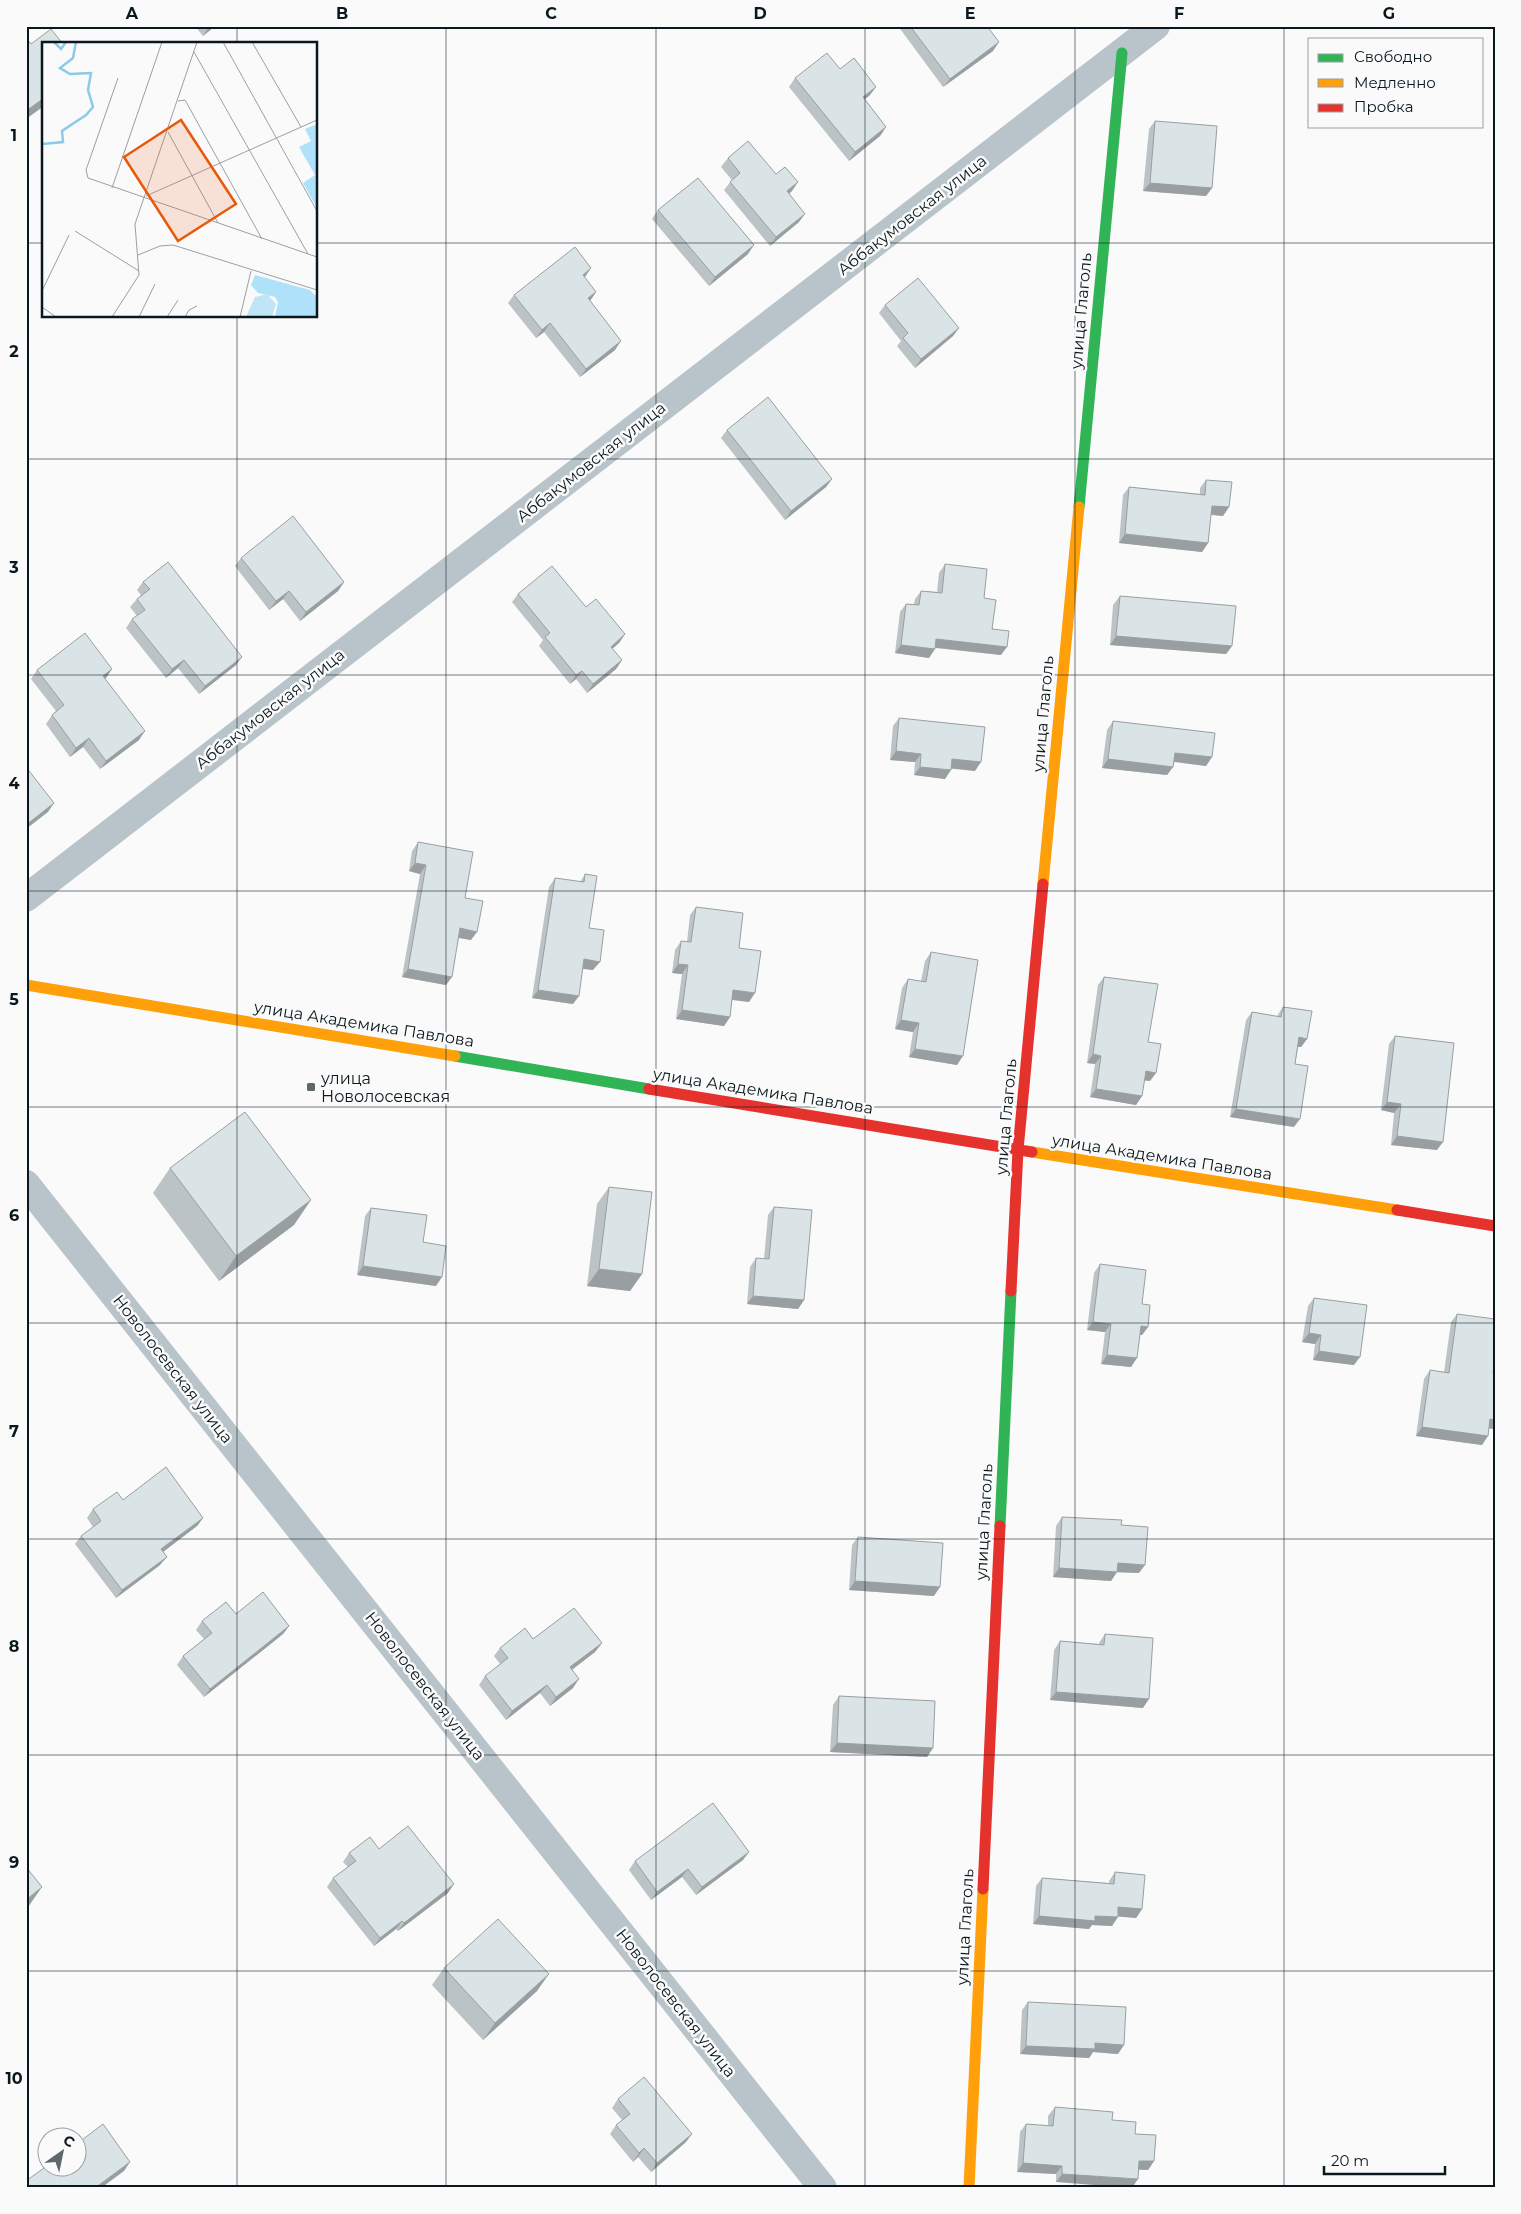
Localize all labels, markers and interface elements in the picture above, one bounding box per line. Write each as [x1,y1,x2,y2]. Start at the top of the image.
text: A [125,4,139,23]
text: B [336,4,348,23]
text: C [545,4,557,23]
text: D [753,4,767,23]
text: E [965,4,975,23]
text: F [1174,4,1184,23]
text: G [1383,4,1395,23]
legend [1308,38,1484,128]
inset map [42,42,318,318]
text: Свободно [1354,47,1432,66]
text: Медленно [1354,73,1436,92]
text: Пробка [1354,97,1413,116]
text: 1 [11,126,17,145]
street label: Аббакумовская улица [834,151,990,279]
street label: улица Глаголь [1066,252,1096,371]
text: 2 [9,342,19,361]
street label: Аббакумовская улица [513,398,669,526]
text: 3 [8,558,19,577]
street label: Аббакумовская улица [192,645,348,773]
street label: улица Глаголь [1028,655,1058,774]
text: 4 [8,774,20,793]
text: 5 [9,990,19,1009]
street label: улица Академика Павлова [252,997,475,1051]
street label: улица Глаголь [991,1058,1021,1177]
street label: улица Академика Павлова [651,1064,874,1118]
place label: улица Новолосевская [320,1069,450,1106]
marker: улица Новолосевская [305,1081,317,1093]
street label: улица Академика Павлова [1050,1130,1273,1184]
text: 6 [9,1206,19,1225]
street label: Новолосевская улица [109,1291,237,1447]
text: 7 [9,1422,19,1441]
street label: улица Глаголь [971,1463,997,1582]
street label: Новолосевская улица [361,1608,489,1764]
text: 8 [9,1637,19,1656]
text: 9 [9,1853,19,1872]
street label: улица Глаголь [952,1868,978,1987]
street label: Новолосевская улица [612,1925,740,2081]
text: 10 [5,2069,23,2088]
north arrow [38,2126,88,2176]
text: С [60,2131,78,2151]
scale bar [1324,2144,1445,2176]
text: 20 m [1331,2151,1369,2170]

